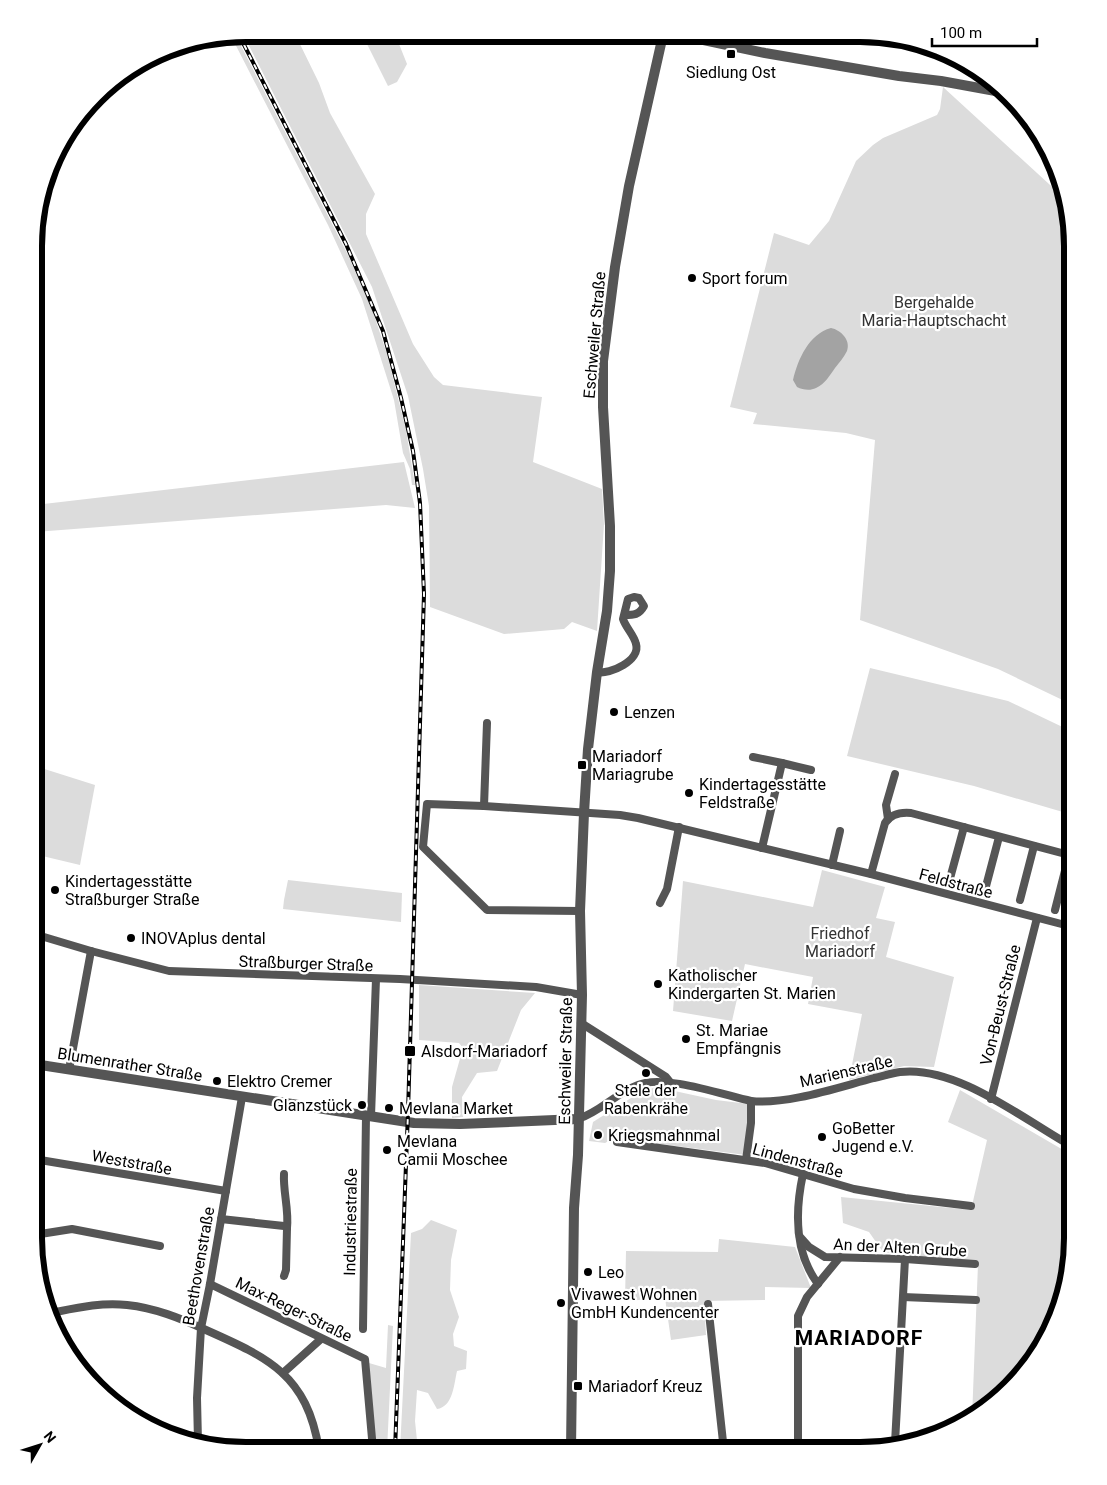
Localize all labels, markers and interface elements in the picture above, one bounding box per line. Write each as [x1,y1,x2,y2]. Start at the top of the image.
scale bar [932,15,1037,47]
text: 100 m [940,24,982,42]
marker: Siedlung Ost [725,48,737,60]
place label: Siedlung Ost [686,63,776,82]
place label: Sport forum [702,269,788,288]
street label: Eschweiler Straße [579,271,610,399]
marker: Sport forum [686,272,698,284]
park label: Bergehalde Maria-Hauptschacht [862,293,1006,330]
place label: Lenzen [624,703,675,722]
marker: Lenzen [608,706,620,718]
place label: Mariadorf Mariagrube [592,747,673,784]
marker: Mariadorf Mariagrube [576,759,588,771]
place label: Kindertagesstätte Feldstraße [699,775,826,812]
marker: Kindertagesstätte Feldstraße [683,787,695,799]
street label: Feldstraße [917,865,995,902]
place label: Kindertagesstätte Straßburger Straße [65,872,200,909]
marker: Kindertagesstätte Straßburger Straße [49,884,61,896]
park label: Friedhof Mariadorf [805,924,875,961]
place label: INOVAplus dental [141,929,266,948]
marker: INOVAplus dental [125,932,137,944]
street label: Von-Beust-Straße [976,943,1025,1068]
street label: Straßburger Straße [238,952,374,975]
place label: Katholischer Kindergarten St. Marien [668,966,836,1003]
marker: Katholischer Kindergarten St. Marien [652,978,664,990]
street label: Eschweiler Straße [555,997,576,1125]
place label: St. Mariae Empfängnis [696,1021,781,1058]
marker: St. Mariae Empfängnis [680,1033,692,1045]
place label: Alsdorf-Mariadorf [421,1042,548,1061]
street label: Blumenrather Straße [56,1044,204,1085]
marker: Alsdorf-Mariadorf [403,1044,417,1058]
street label: Marienstraße [798,1052,894,1091]
marker: Stele der Rabenkrähe [640,1067,652,1079]
place label: Elektro Cremer [227,1072,333,1091]
marker: Elektro Cremer [211,1075,223,1087]
place label: Stele der Rabenkrähe [604,1081,688,1118]
place label: Glanzstück [273,1096,353,1115]
marker: Glanzstück [356,1099,368,1111]
place label: Mevlana Market [399,1099,513,1118]
marker: Mevlana Market [383,1102,395,1114]
place label: GoBetter Jugend e.V. [832,1119,914,1156]
place label: Kriegsmahnmal [608,1126,720,1145]
marker: Kriegsmahnmal [592,1129,604,1141]
marker: GoBetter Jugend e.V. [816,1131,828,1143]
place label: Mevlana Camii Moschee [397,1132,507,1169]
street label: Lindenstraße [750,1139,845,1182]
marker: Mevlana Camii Moschee [381,1144,393,1156]
street label: Weststraße [90,1146,174,1179]
street label: Industriestraße [340,1168,361,1276]
street label: Beethovenstraße [179,1205,218,1327]
street label: An der Alten Grube [833,1235,967,1260]
place label: Leo [598,1263,624,1282]
marker: Leo [582,1266,594,1278]
street label: Max-Reger-Straße [232,1273,355,1346]
place label: Vivawest Wohnen GmbH Kundencenter [571,1285,720,1322]
marker: Vivawest Wohnen GmbH Kundencenter [555,1297,567,1309]
district label: MARIADORF [795,1326,923,1350]
place label: Mariadorf Kreuz [588,1377,703,1396]
marker: Mariadorf Kreuz [572,1380,584,1392]
north arrow [15,1420,65,1470]
text: N [41,1428,59,1446]

